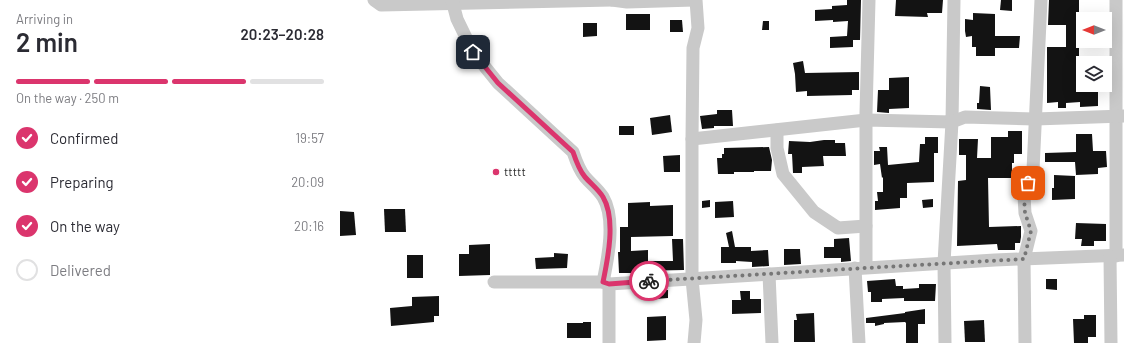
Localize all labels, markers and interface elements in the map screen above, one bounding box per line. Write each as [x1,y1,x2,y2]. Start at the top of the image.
text: Arriving in [16,11,73,27]
north arrow [1076,12,1112,48]
map controls [1076,12,1112,92]
text: 20:23–20:28 [240,25,324,43]
text: 2 min [16,26,78,57]
pin [456,35,490,69]
icon: home [462,41,484,63]
button: layers [1076,56,1112,92]
text: On the way · 250 m [16,90,119,106]
icon: check [16,127,38,149]
text: Confirmed [50,129,118,147]
text: 19:57 [295,130,324,146]
place label: ttttt [504,164,526,178]
pin [1011,166,1045,200]
marker: ttttt [491,167,501,177]
icon: check [16,171,38,193]
icon: bag [1017,172,1039,194]
text: Preparing [50,173,114,191]
text: 20:09 [291,174,324,190]
icon: check [16,215,38,237]
text: On the way [50,217,120,235]
text: 20:16 [294,218,324,234]
text: Delivered [50,261,111,279]
courier [629,261,669,301]
icon: bike [638,270,660,292]

